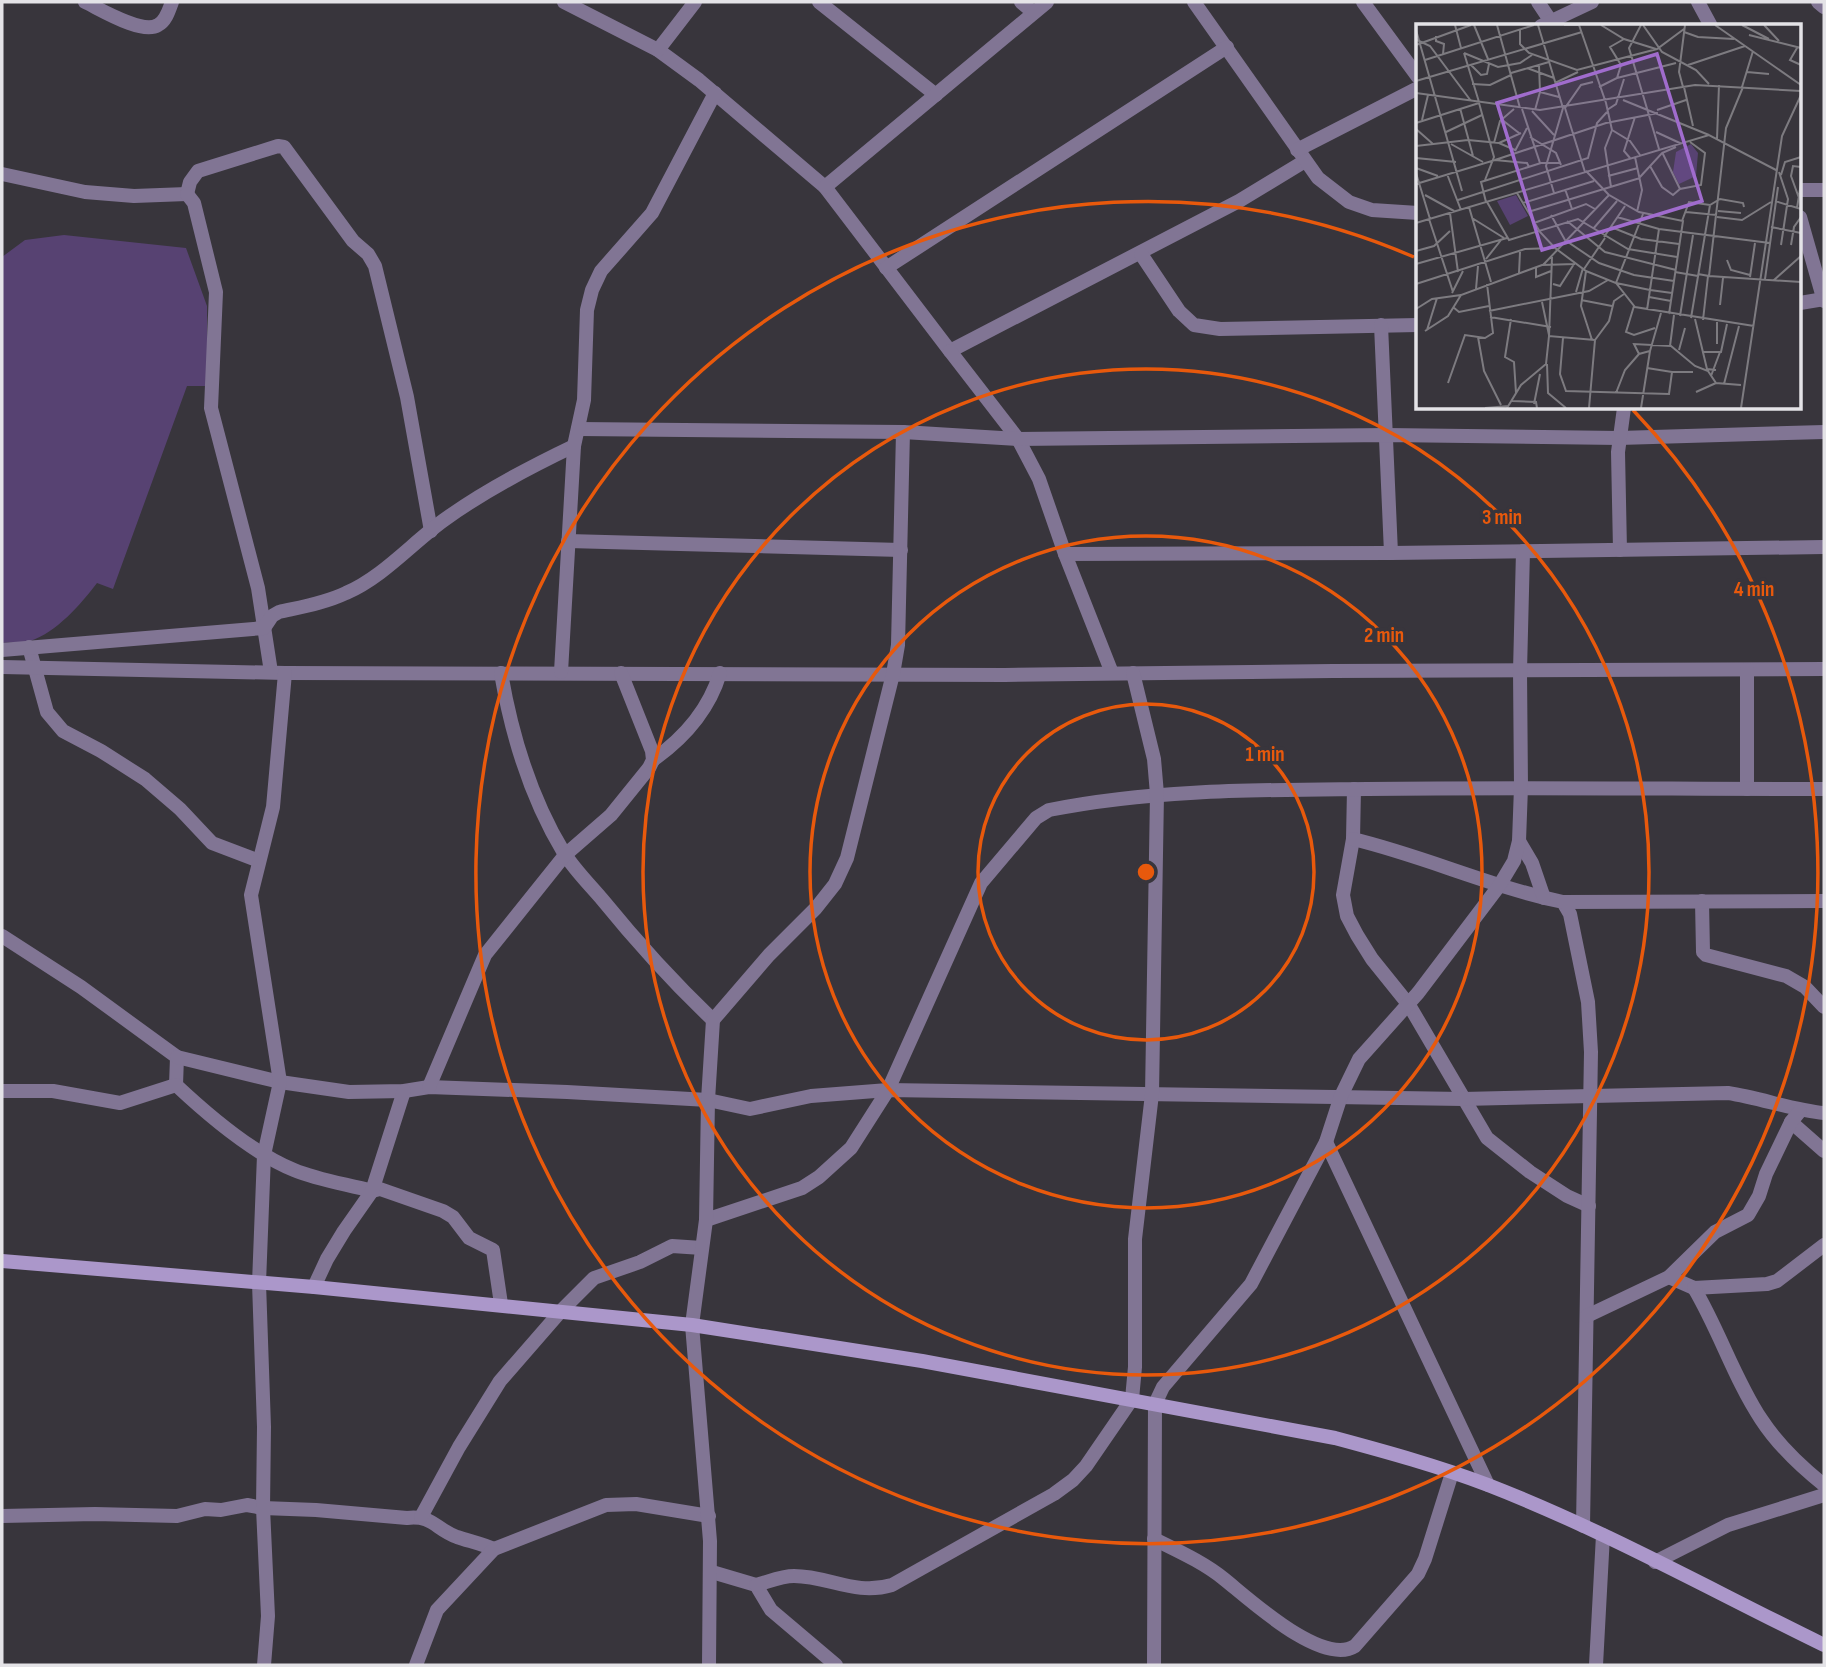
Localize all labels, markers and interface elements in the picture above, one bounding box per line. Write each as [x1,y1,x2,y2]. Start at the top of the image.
inset map [1416,24,1801,410]
text: 3 min [1482,505,1522,530]
text: 4 min [1734,577,1774,602]
text: 2 min [1364,623,1404,648]
text: 1 min [1245,742,1285,767]
centre of rings [1134,860,1158,884]

